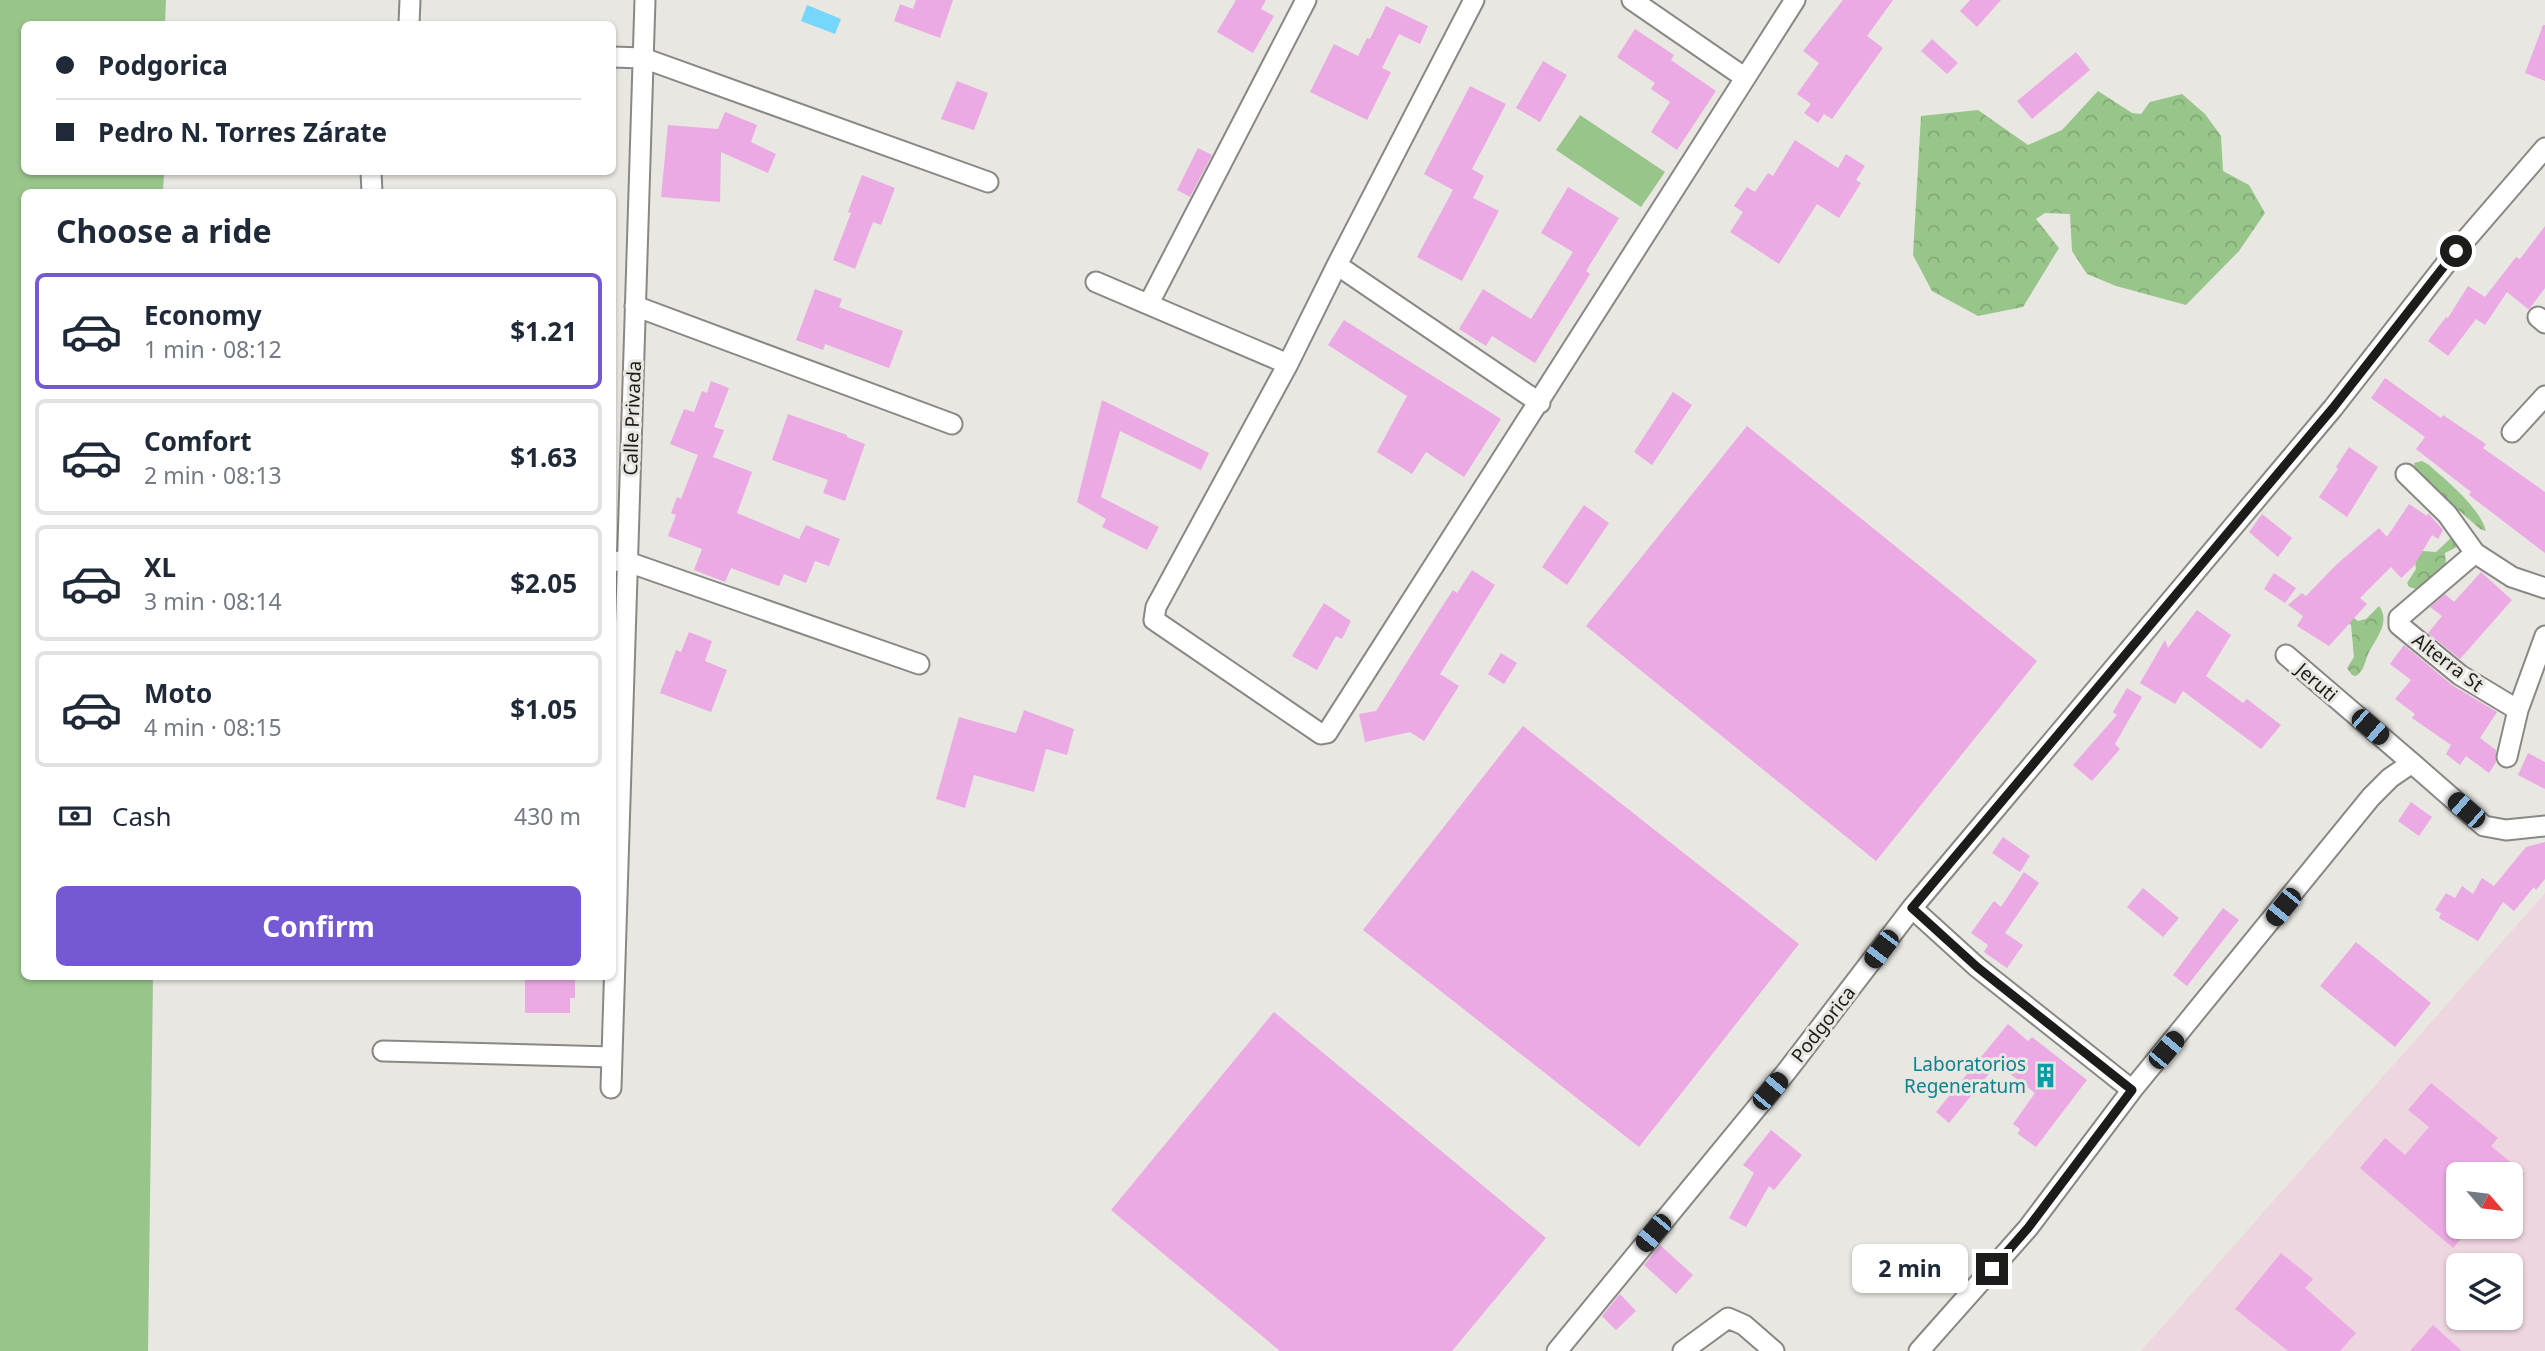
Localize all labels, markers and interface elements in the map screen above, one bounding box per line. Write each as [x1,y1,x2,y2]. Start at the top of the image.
text: Podgorica [98,47,228,83]
text: Pedro N. Torres Zárate [98,114,387,150]
text: Choose a ride [56,209,272,252]
route start [2440,235,2472,267]
text: Economy [144,297,262,333]
icon: car [60,300,123,363]
text: $1.21 [510,313,577,349]
text: 1 min · 08:12 [144,333,282,365]
street label: Calle Privada [617,360,647,476]
text: Comfort [144,423,252,459]
icon: car [60,426,123,489]
text: $1.63 [510,439,577,475]
text: 2 min · 08:13 [144,459,282,491]
text: XL [144,549,176,585]
icon: car [60,552,123,615]
text: $2.05 [510,565,577,601]
text: 3 min · 08:14 [144,585,282,617]
street label: Alterra St [2407,627,2489,697]
street label: Jeruti [2289,655,2343,707]
text: Moto [144,675,212,711]
icon: car [60,678,123,741]
text: $1.05 [510,691,577,727]
car [2348,705,2393,749]
text: 4 min · 08:15 [144,711,282,743]
car [2444,788,2489,832]
icon: cash [56,797,94,835]
text: Cash [112,798,172,834]
text: 430 m [514,800,581,832]
car [2262,884,2305,930]
button: Confirm [56,886,581,966]
car [1860,926,1903,972]
street label: Podgorica [1785,980,1861,1068]
car [2145,1027,2188,1073]
place label: Laboratorios Regeneratum [1904,1051,2026,1099]
building icon: Laboratorios Regeneratum [2032,1061,2060,1089]
car [1749,1068,1792,1114]
north arrow [2446,1162,2524,1239]
map controls [2446,1162,2523,1330]
car [1632,1210,1675,1256]
callout: 2 min [1852,1244,1968,1294]
text: 2 min [1878,1252,1942,1284]
route end [1976,1253,2008,1285]
button: layers [2446,1253,2523,1330]

